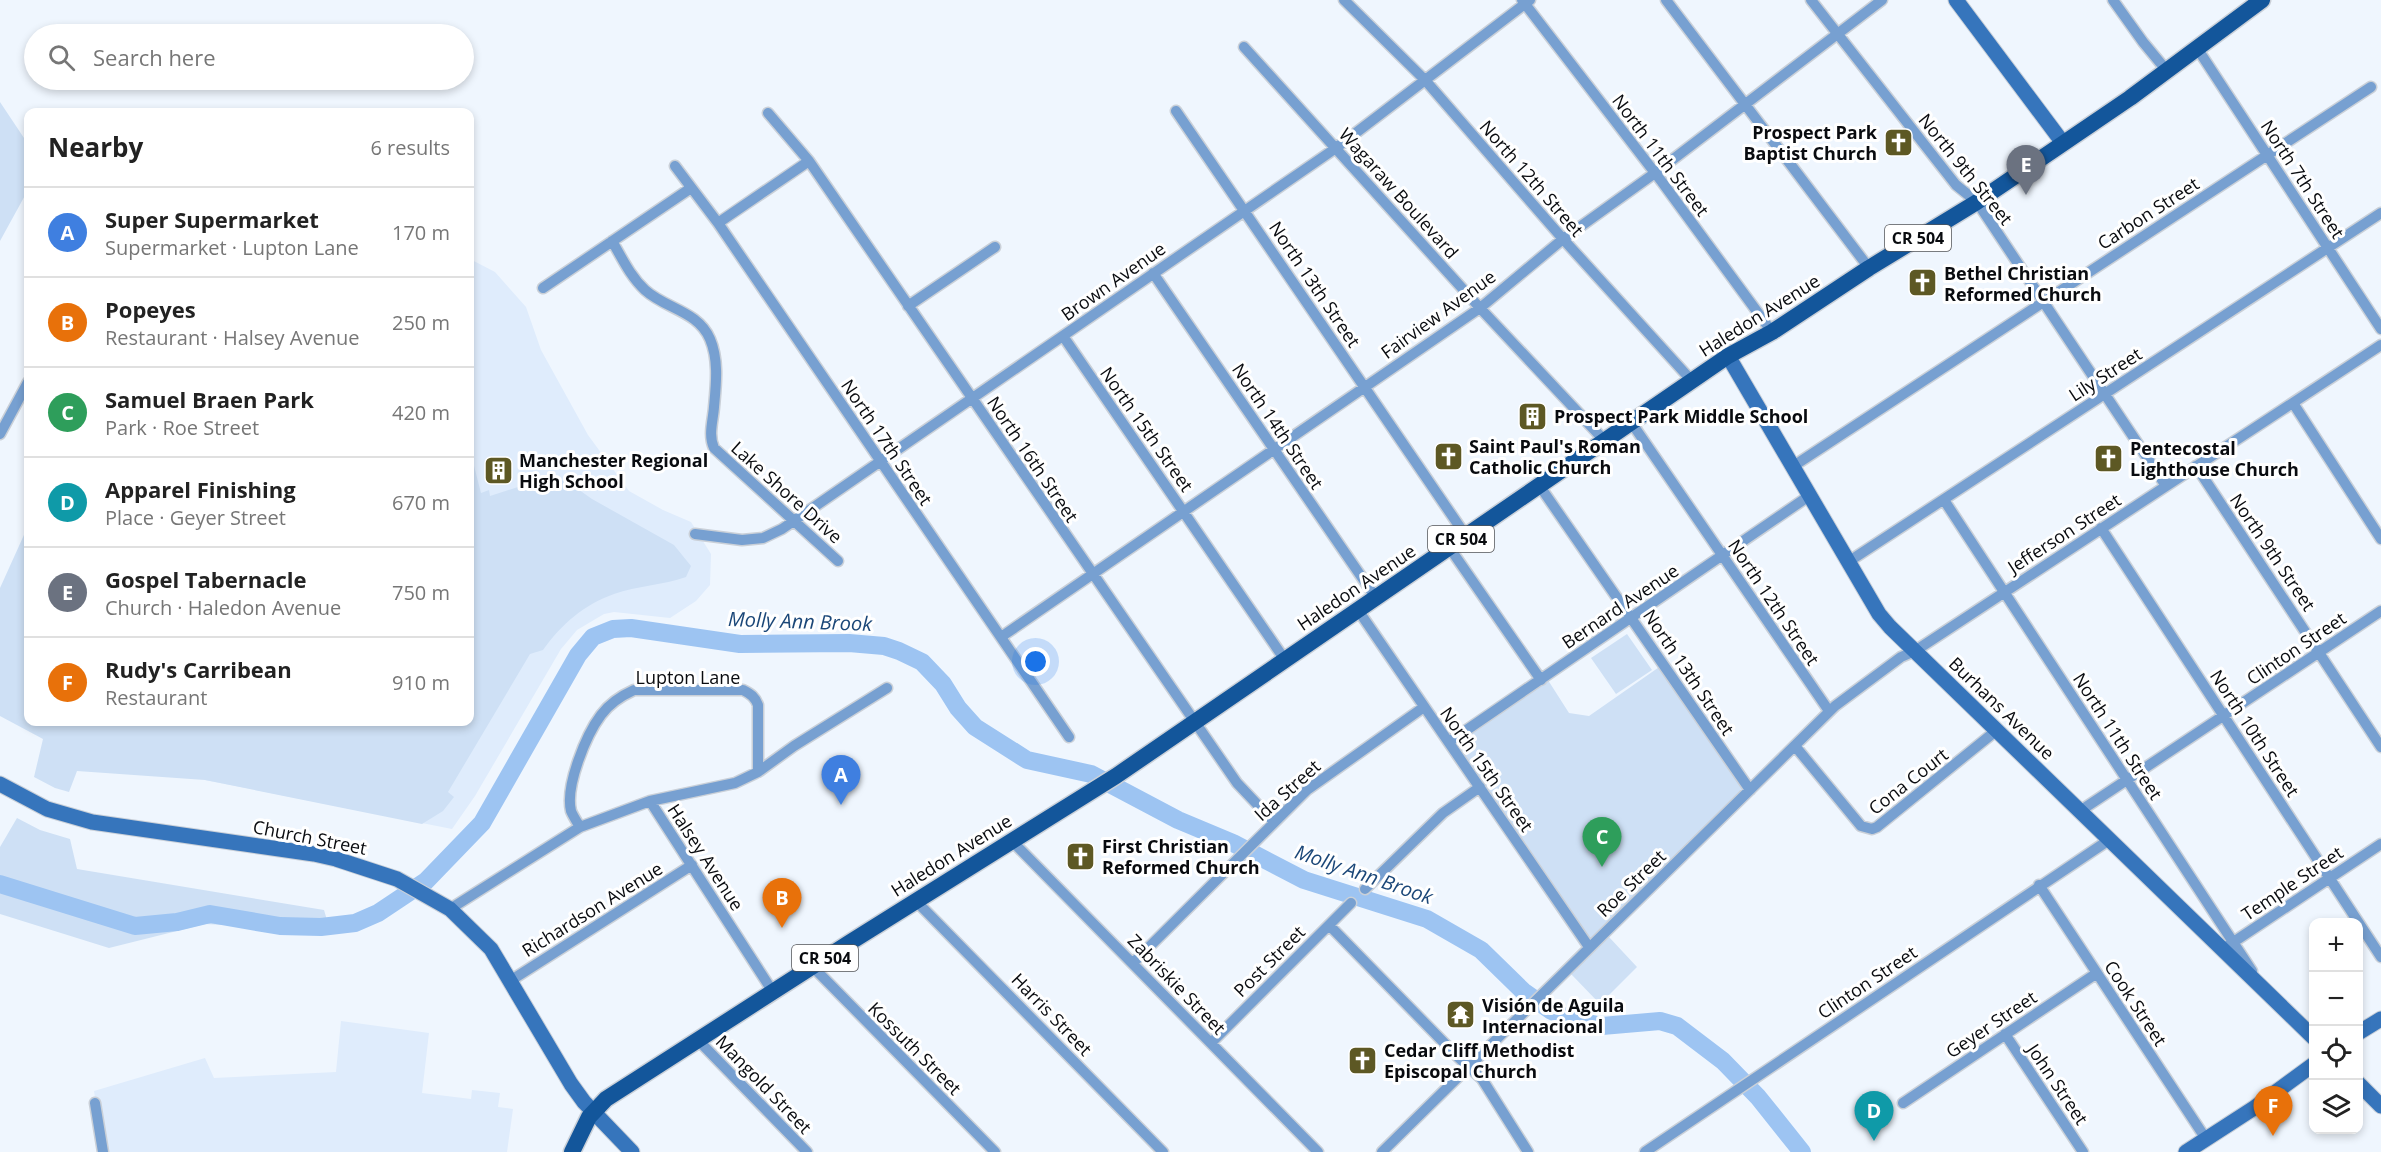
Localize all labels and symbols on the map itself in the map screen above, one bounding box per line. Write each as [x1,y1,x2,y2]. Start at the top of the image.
street label: North 11th Street [1607,89,1715,221]
street label: North 9th Street [1914,108,2018,230]
street label: North 12th Street [1475,115,1589,241]
street label: North 7th Street [2256,115,2350,243]
place label: Prospect Park Baptist Church [1744,120,1878,165]
street label: Wagaraw Boulevard [1334,123,1464,263]
church icon: Prospect Park Baptist Church [1882,126,1914,158]
pin: E [2006,146,2046,195]
street label: Carbon Street [2093,171,2203,255]
street label: North 13th Street [1264,216,1366,352]
road number: CR 504 [1885,225,1951,251]
street label: Brown Avenue [1056,236,1170,326]
place label: Bethel Christian Reformed Church [1944,261,2102,306]
street label: Fairview Avenue [1376,264,1500,364]
church icon: Bethel Christian Reformed Church [1907,267,1939,299]
street label: Haledon Avenue [1694,268,1824,362]
street label: Lily Street [2064,341,2146,407]
street label: North 14th Street [1227,358,1329,494]
street label: North 15th Street [1095,362,1199,496]
street label: North 17th Street [836,374,938,510]
street label: North 16th Street [982,391,1084,527]
building icon: Prospect Park Middle School [1517,400,1549,432]
place label: Prospect Park Middle School [1554,404,1808,428]
place label: Saint Paul's Roman Catholic Church [1469,434,1641,479]
street label: Lake Shore Drive [726,436,848,548]
place label: Pentecostal Lighthouse Church [2130,436,2299,481]
church icon: Saint Paul's Roman Catholic Church [1432,440,1464,472]
church icon: Pentecostal Lighthouse Church [2093,442,2125,474]
place label: Manchester Regional High School [519,448,708,493]
building icon: Manchester Regional High School [482,454,514,486]
street label: Jefferson Street [2001,488,2125,580]
street label: North 9th Street [2225,489,2321,615]
road number: CR 504 [1428,526,1494,552]
street label: North 12th Street [1723,534,1825,670]
street label: Haledon Avenue [1292,538,1420,636]
street label: Bernard Avenue [1557,558,1683,654]
street label: North 13th Street [1638,604,1740,740]
water label: Molly Ann Brook [727,605,874,637]
street label: Clinton Street [2242,606,2350,690]
your location [1021,647,1050,676]
street label: Burhans Avenue [1944,651,2060,765]
street label: Lupton Lane [636,665,740,689]
street label: North 10th Street [2205,665,2305,801]
street label: North 11th Street [2068,668,2168,804]
street label: North 15th Street [1435,702,1539,836]
street label: Cona Court [1863,742,1953,820]
street label: Ida Street [1249,754,1325,826]
pin: A [822,756,860,805]
street label: Halsey Avenue [662,799,750,915]
street label: Haledon Avenue [886,808,1016,902]
street label: Church Street [251,814,369,860]
pin: C [1582,818,1622,867]
place label: First Christian Reformed Church [1102,834,1260,879]
water label: Molly Ann Brook [1291,838,1438,911]
church icon: First Christian Reformed Church [1065,840,1097,872]
street label: Temple Street [2237,840,2347,926]
street label: Roe Street [1591,844,1671,922]
street label: Richardson Avenue [517,856,667,962]
pin: B [762,878,802,928]
street label: Post Street [1228,920,1310,1002]
street label: Zabriskie Street [1123,929,1231,1039]
street label: Clinton Street [1813,940,1921,1024]
road number: CR 504 [792,945,858,971]
street label: Cook Street [2099,956,2173,1050]
street label: Harris Street [1007,968,1097,1060]
street label: Geyer Street [1941,985,2041,1063]
place label: Visión de Aguila Internacional [1482,993,1624,1038]
street label: Kossuth Street [863,996,967,1100]
temple icon: Visión de Aguila Internacional [1445,999,1477,1031]
street label: Mangold Street [711,1030,817,1138]
street label: John Street [2021,1037,2094,1129]
place label: Cedar Cliff Methodist Episcopal Church [1384,1038,1575,1083]
church icon: Cedar Cliff Methodist Episcopal Church [1347,1044,1379,1076]
pin: F [2254,1086,2292,1136]
pin: D [1854,1092,1894,1141]

